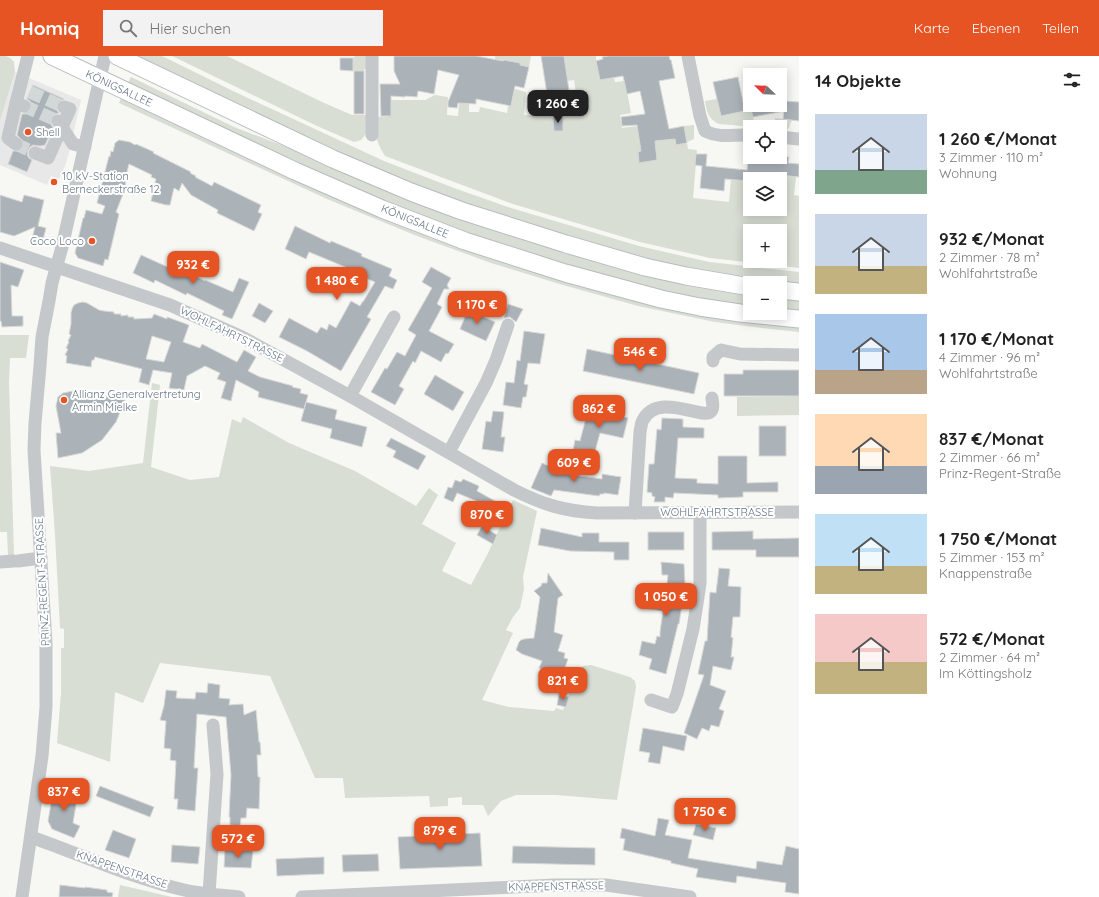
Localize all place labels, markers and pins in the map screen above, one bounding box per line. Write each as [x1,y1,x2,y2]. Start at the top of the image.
pin: 1 260 € [521,90,595,124]
place label: Shell [36,125,60,139]
marker: Shell [23,127,33,137]
place label: 10 kV-Station Berneckerstraße 12 [62,169,160,196]
marker: 10 kV-Station Berneckerstraße 12 [49,177,59,187]
place label: Coco Loco [30,234,84,248]
marker: Coco Loco [87,236,97,246]
pin: 932 € [165,251,221,285]
pin: 1 480 € [300,267,374,301]
pin: 1 170 € [440,291,514,325]
pin: 546 € [612,338,668,372]
place label: Allianz Generalvertretung Armin Mielke [72,387,201,414]
marker: Allianz Generalvertretung Armin Mielke [59,395,69,405]
pin: 862 € [571,395,627,429]
pin: 609 € [546,449,602,483]
pin: 870 € [459,501,515,535]
pin: 1 050 € [629,583,703,617]
pin: 821 € [535,667,591,701]
pin: 837 € [36,778,92,812]
pin: 1 750 € [668,798,742,832]
pin: 879 € [412,817,468,851]
pin: 572 € [210,825,266,859]

